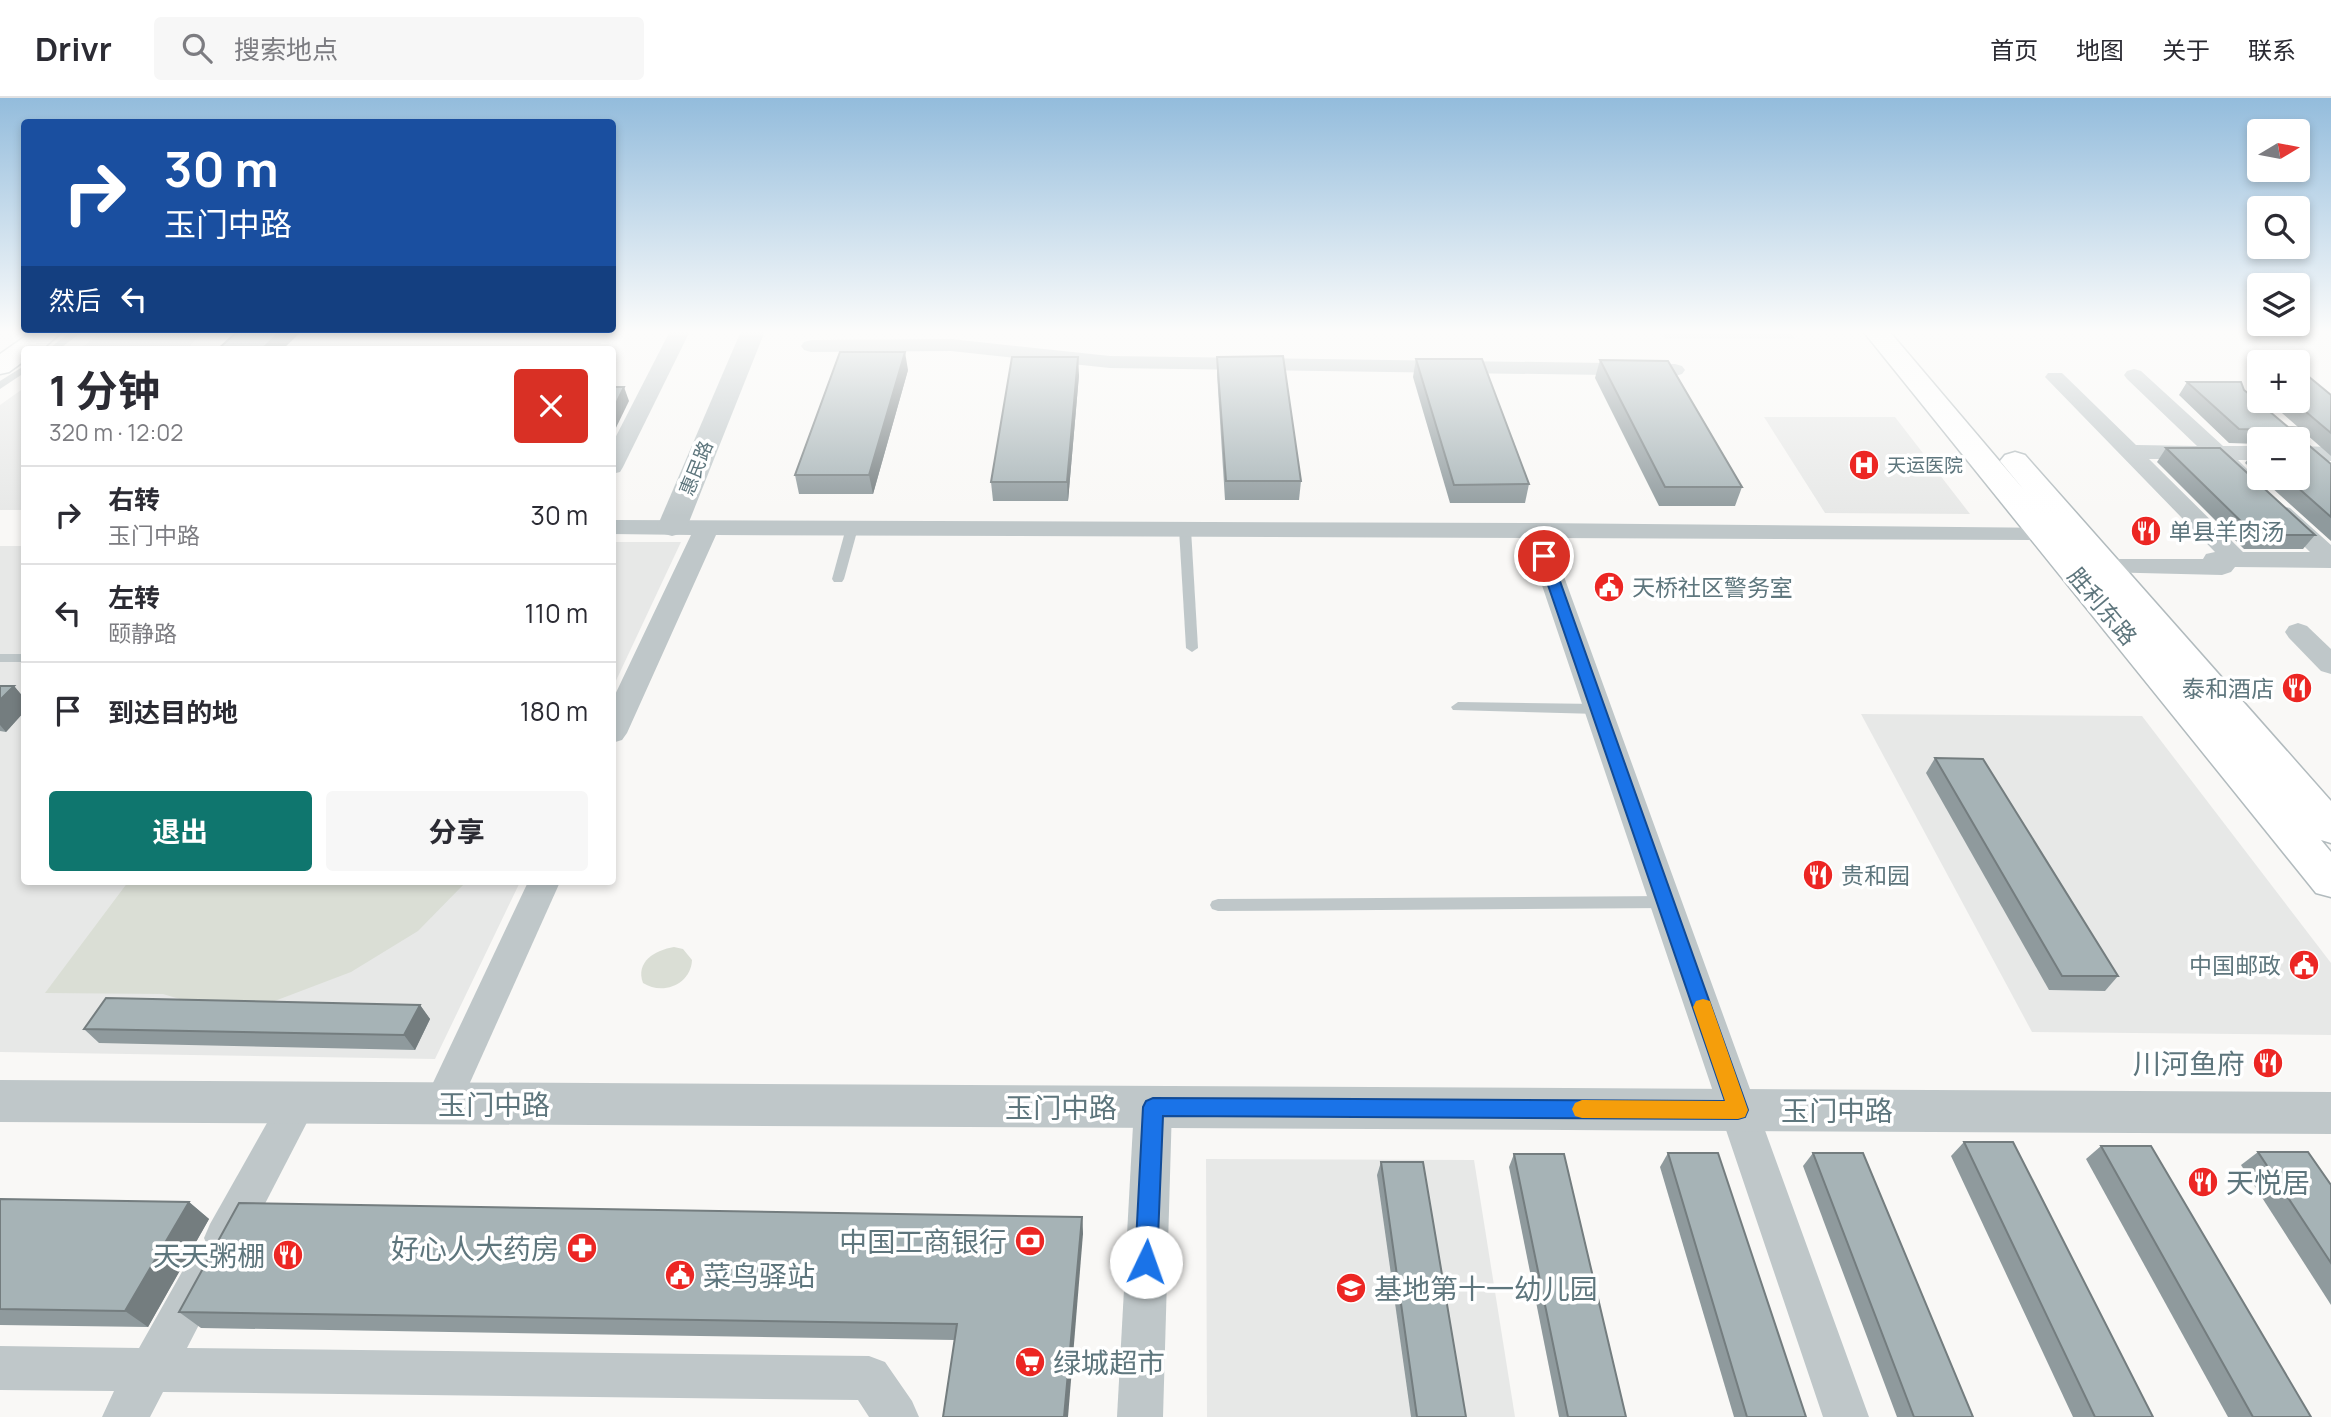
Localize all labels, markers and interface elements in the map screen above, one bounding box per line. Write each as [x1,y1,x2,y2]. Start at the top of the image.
search box [154,17,644,80]
text: Drivr [35,26,112,71]
icon: search [178,29,216,67]
text: 搜索地点 [234,31,338,67]
text: 首页 [1990,33,2038,66]
text: 地图 [2076,33,2124,66]
text: 关于 [2162,33,2210,66]
text: 联系 [2248,33,2296,66]
north arrow [2247,119,2310,182]
map controls [2247,119,2310,490]
text: 30 m [164,135,279,202]
icon: right [49,147,140,238]
button: search [2247,196,2310,259]
text: 玉门中路 [164,202,292,246]
button: layers [2247,273,2310,336]
icon: left [115,280,153,318]
text: 然后 [49,282,101,318]
button: + [2247,350,2310,413]
text: 1 分钟 [49,361,160,419]
button: close [514,369,588,443]
text: 320 m · 12:02 [49,416,183,448]
button: − [2247,427,2310,490]
street label: 惠民路 [673,437,719,499]
hospital icon: 天运医院 [1847,448,1881,482]
place label: 天运医院 [1887,452,1963,478]
text: 右转 [108,481,160,517]
icon: right [49,496,87,534]
text: 30 m [531,497,588,533]
restaurant icon: 单县羊肉汤 [2129,514,2163,548]
place label: 单县羊肉汤 [2169,515,2284,547]
text: 玉门中路 [108,519,200,551]
pin [1514,526,1574,586]
icon: arrive [1525,537,1563,575]
street label: 胜利东路 [2061,560,2145,652]
public building icon: 天桥社区警务室 [1592,570,1626,604]
place label: 天桥社区警务室 [1632,571,1793,603]
text: 左转 [108,579,160,615]
icon: left [49,594,87,632]
text: 110 m [525,595,588,631]
text: 颐静路 [108,617,177,649]
restaurant icon: 泰和酒店 [2280,671,2314,705]
place label: 泰和酒店 [2182,672,2274,704]
icon: arrive [49,692,87,730]
text: 180 m [520,693,588,729]
text: 到达目的地 [108,694,238,730]
button: 退出 [49,791,312,871]
button: 分享 [326,791,588,871]
restaurant icon: 贵和园 [1801,858,1835,892]
place label: 贵和园 [1841,859,1910,891]
public building icon: 中国邮政 [2287,948,2321,982]
place label: 中国邮政 [2189,949,2281,981]
place label: 川河鱼府 [2133,1044,2245,1082]
restaurant icon: 川河鱼府 [2251,1046,2285,1080]
street label: 玉门中路 [438,1085,550,1123]
street label: 玉门中路 [1005,1088,1117,1126]
street label: 玉门中路 [1781,1091,1893,1129]
place label: 天悦居 [2226,1163,2310,1201]
restaurant icon: 天悦居 [2186,1165,2220,1199]
place label: 中国工商银行 [839,1222,1007,1260]
bank icon: 中国工商银行 [1013,1224,1047,1258]
position arrow [1109,1225,1183,1299]
place label: 好心人大药房 [391,1229,559,1267]
pharmacy icon: 好心人大药房 [565,1231,599,1265]
place label: 天天粥棚 [153,1236,265,1274]
restaurant icon: 天天粥棚 [271,1238,305,1272]
place label: 菜鸟驿站 [703,1256,815,1294]
public building icon: 菜鸟驿站 [663,1258,697,1292]
place label: 基地第十一幼儿园 [1374,1269,1598,1307]
school or university icon: 基地第十一幼儿园 [1334,1271,1368,1305]
place label: 绿城超市 [1053,1343,1165,1381]
supermarket icon: 绿城超市 [1013,1345,1047,1379]

